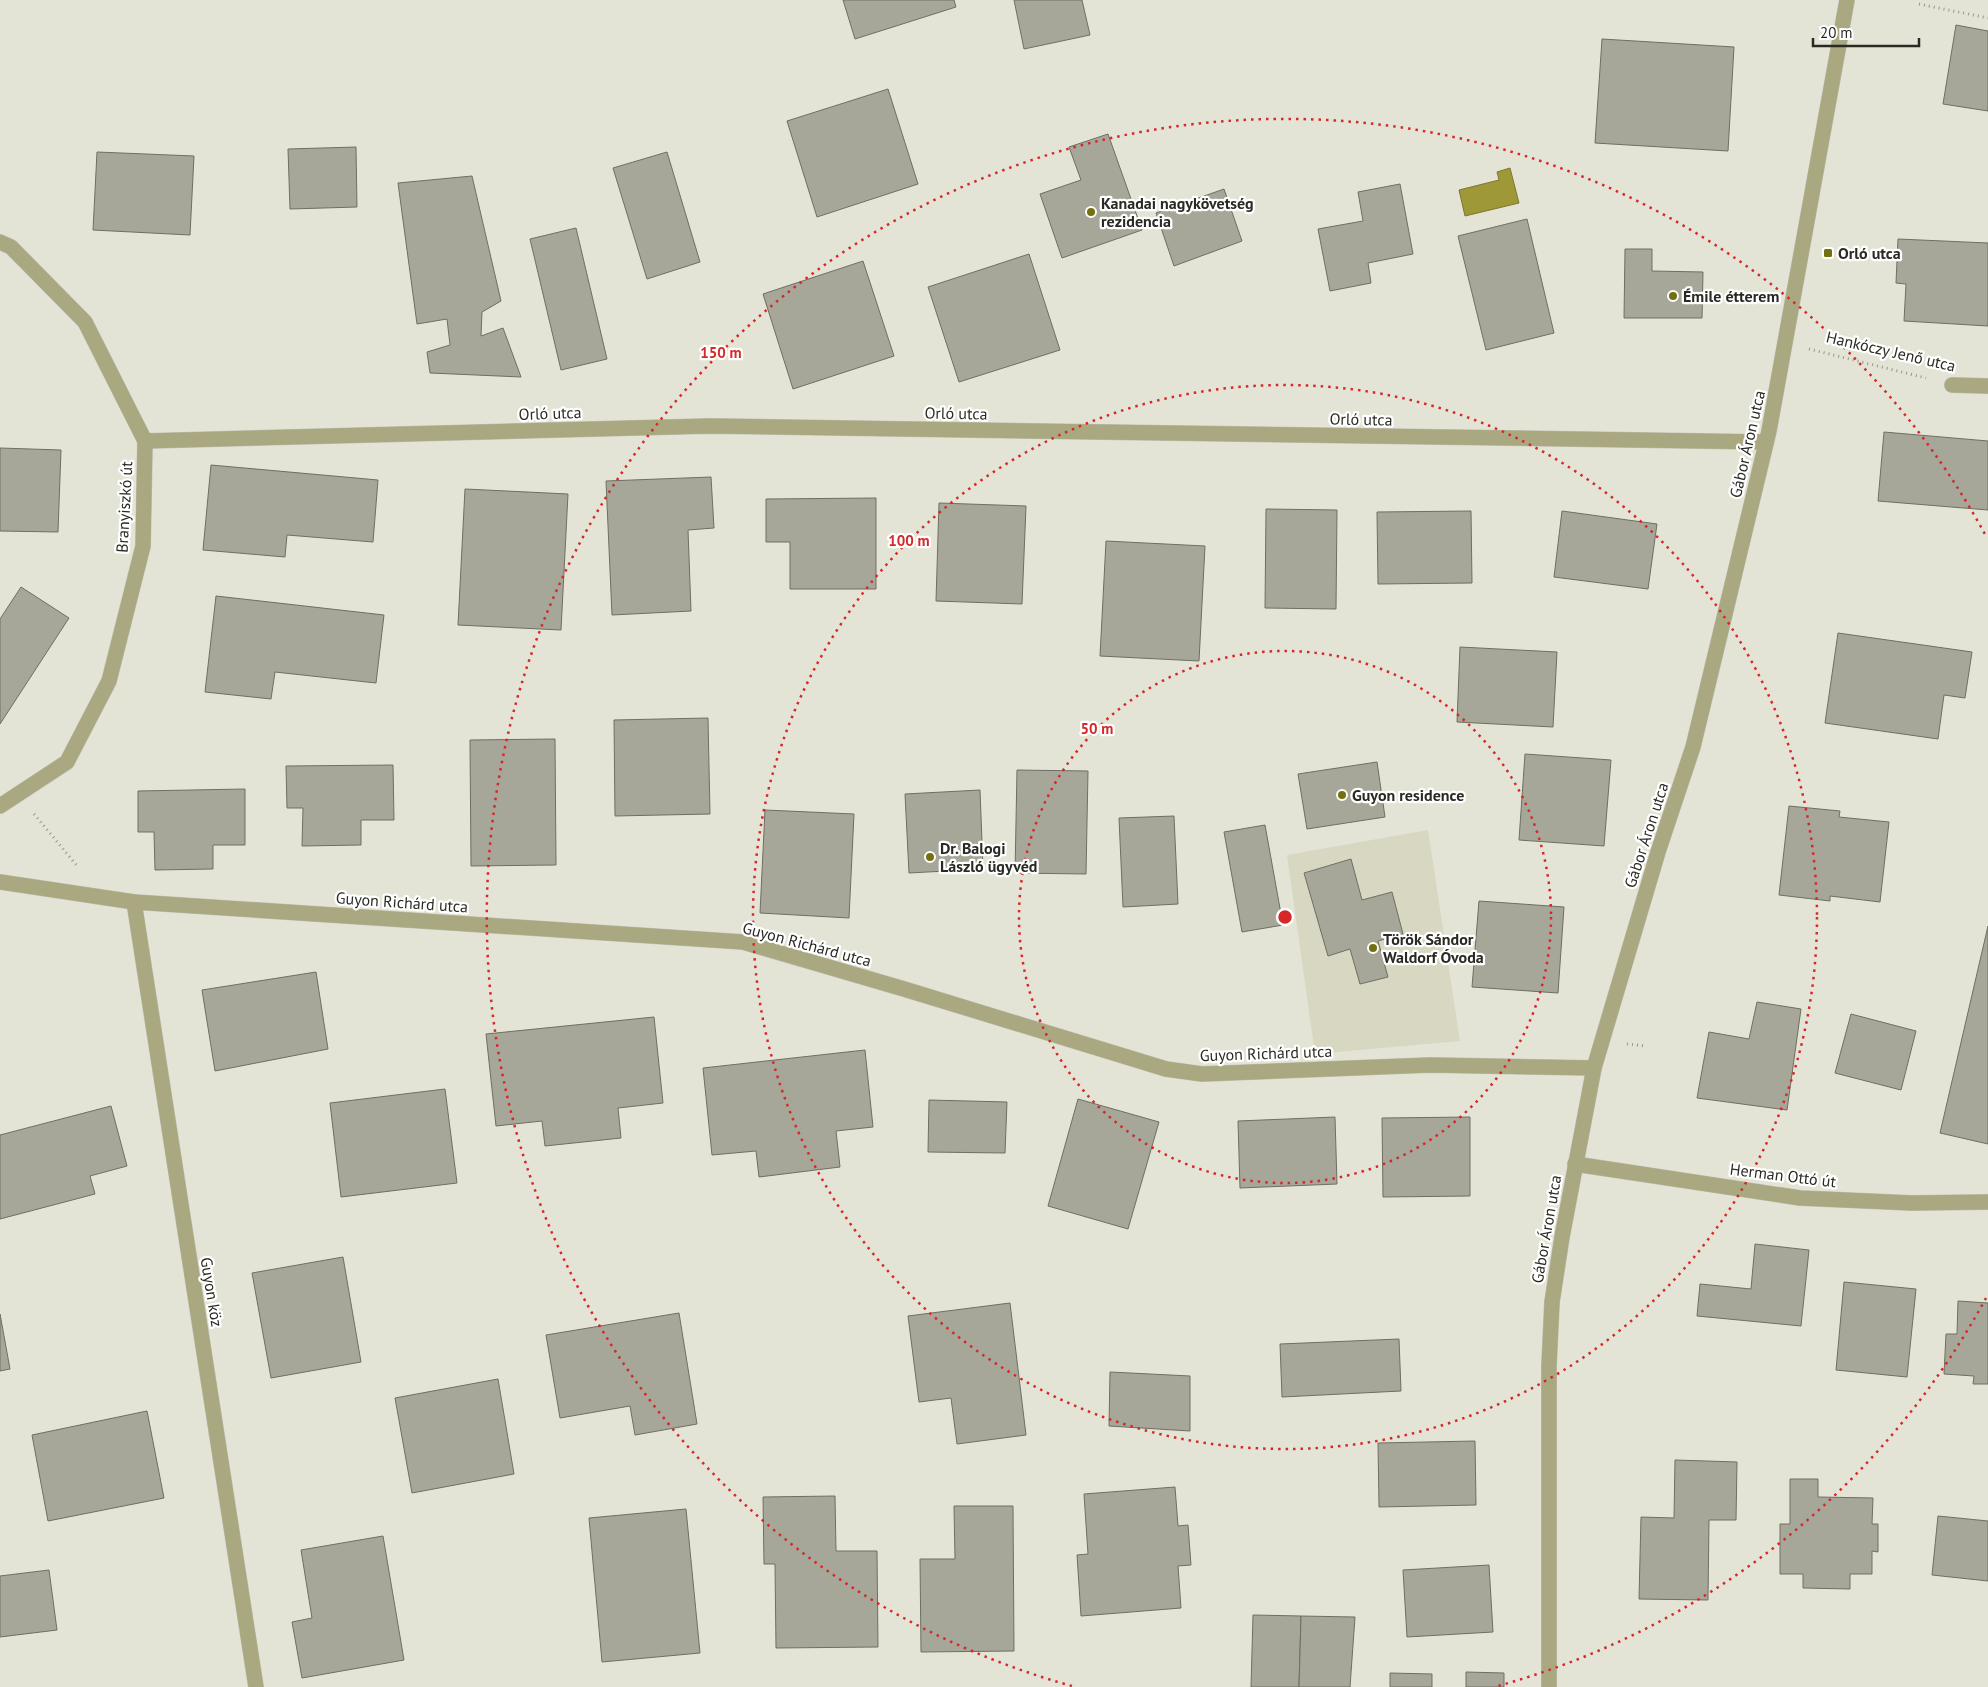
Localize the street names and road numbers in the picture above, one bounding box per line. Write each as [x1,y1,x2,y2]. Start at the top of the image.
street label: Hankóczy Jenő utca [1824,326,1958,376]
street label: Gábor Áron utca [1725,388,1769,500]
street label: Orló utca [518,402,582,424]
street label: Orló utca [924,402,988,424]
street label: Orló utca [1329,408,1393,430]
street label: Branyiszkó út [112,460,136,553]
street label: Gábor Áron utca [1620,780,1672,890]
street label: Guyon Richárd utca [335,887,469,917]
street label: Guyon Richárd utca [740,917,874,971]
street label: Guyon Richárd utca [1200,1041,1332,1065]
street label: Herman Ottó út [1729,1159,1838,1192]
street label: Gábor Áron utca [1527,1173,1565,1285]
street label: Guyon köz [197,1256,227,1328]

